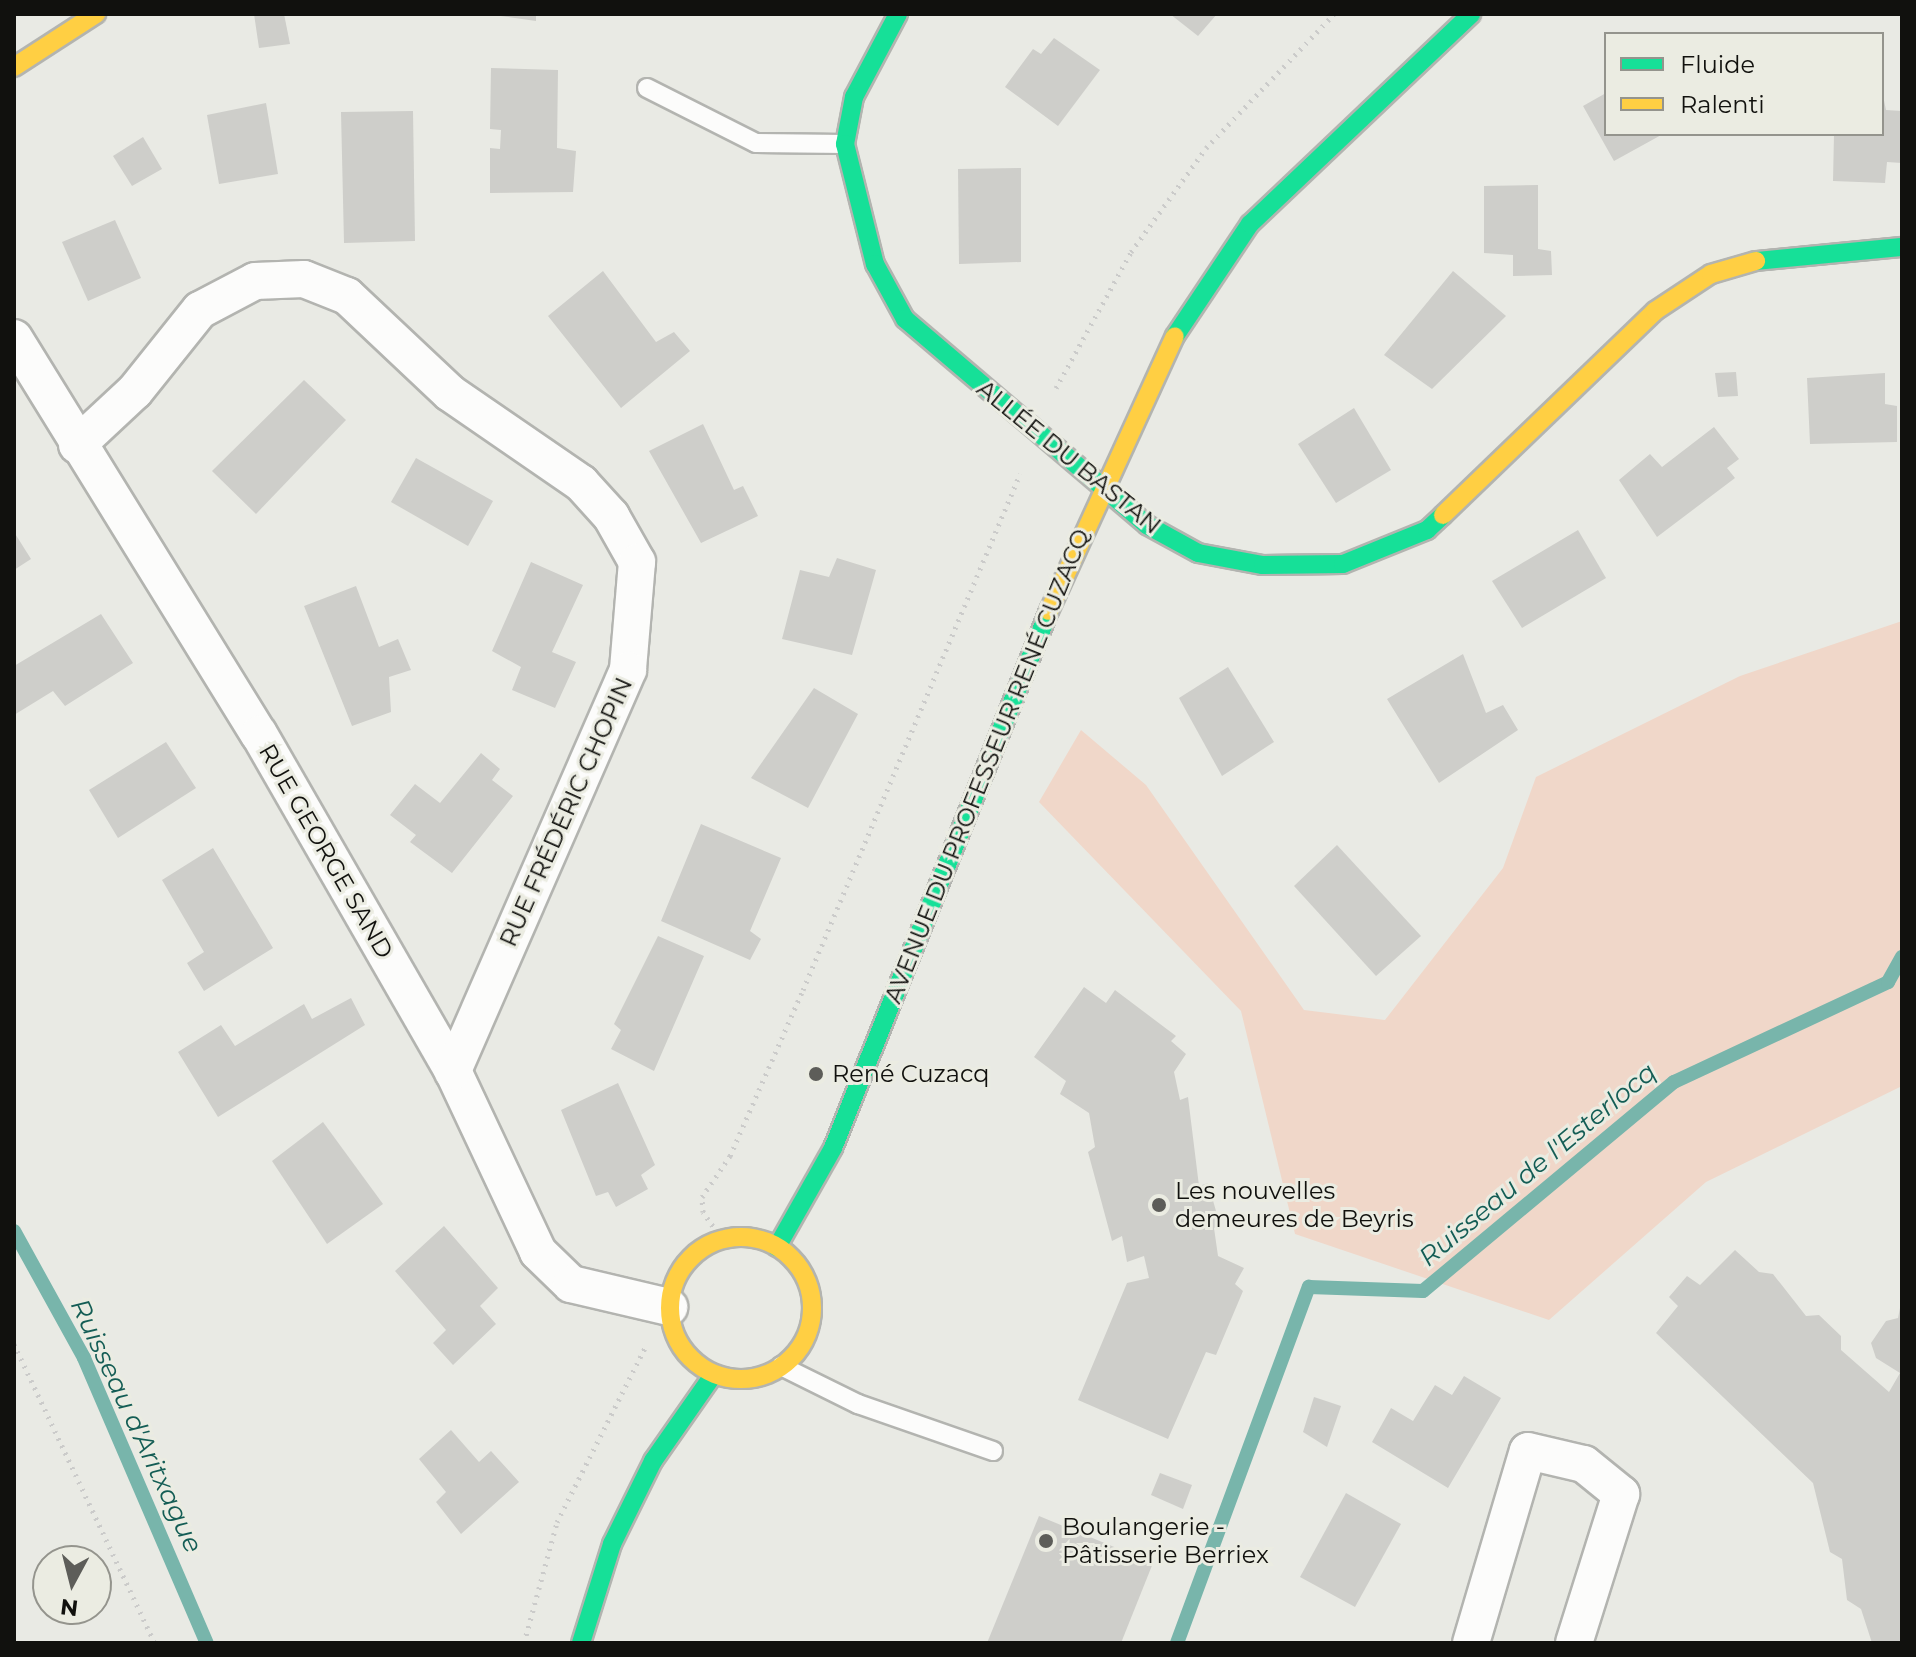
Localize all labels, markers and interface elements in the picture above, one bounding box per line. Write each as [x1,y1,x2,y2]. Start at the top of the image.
legend [1604,32,1884,136]
text: Fluide [1680,50,1755,79]
text: Ralenti [1680,90,1765,119]
street label: ALLÉE DU BASTAN [971,374,1167,540]
street label: AVENUE DU PROFESSEUR RENÉ CUZACQ [878,525,1096,1007]
street label: RUE FRÉDÉRIC CHOPIN [494,673,638,951]
street label: RUE GEORGE SAND [253,739,399,963]
water label: Ruisseau de l'Esterlocq [1413,1057,1663,1273]
place label: René Cuzacq [832,1060,990,1088]
marker: René Cuzacq [807,1065,825,1083]
place label: Les nouvelles demeures de Beyris [1175,1177,1414,1233]
marker: Les nouvelles demeures de Beyris [1150,1196,1168,1214]
water label: Ruisseau d'Aritxague [63,1294,209,1558]
place label: Boulangerie - Pâtisserie Berriex [1062,1513,1269,1569]
marker: Boulangerie - Pâtisserie Berriex [1037,1532,1055,1550]
north arrow [32,1545,112,1625]
text: N [59,1593,80,1622]

